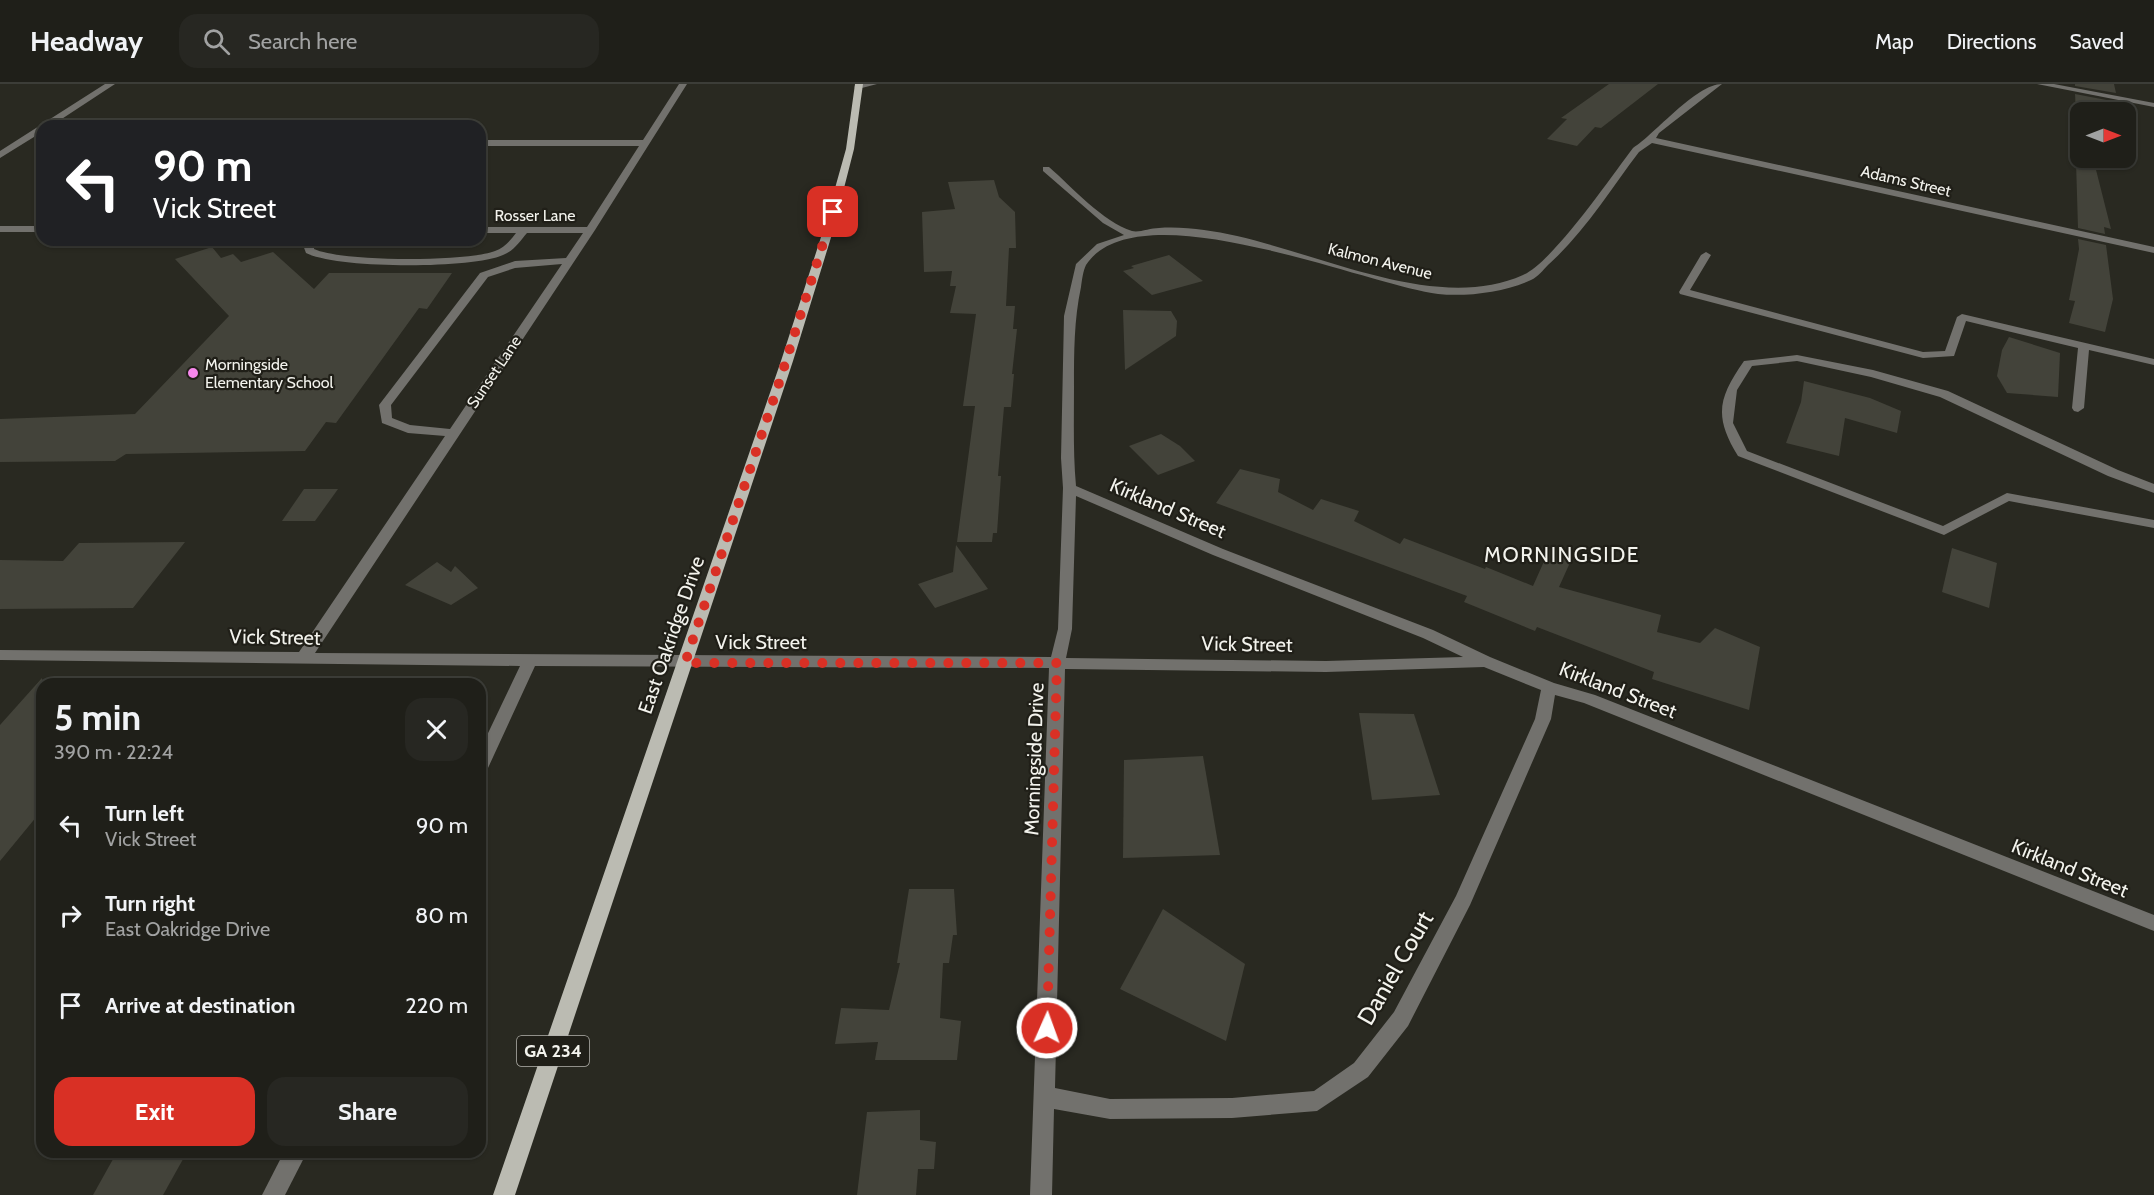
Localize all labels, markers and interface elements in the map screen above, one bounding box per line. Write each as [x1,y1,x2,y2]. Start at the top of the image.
search box [179,14,599,68]
text: Headway [30,24,143,58]
icon: search [200,25,233,58]
text: Search here [248,28,357,55]
text: Map [1875,29,1914,54]
text: Directions [1947,29,2036,54]
text: Saved [2069,29,2124,54]
north arrow [2070,102,2136,168]
map controls [2070,102,2136,168]
text: 90 m [153,140,252,192]
icon: left [54,144,132,222]
street label: Adams Street [1859,161,1953,201]
pin [807,186,858,237]
text: Vick Street [153,192,276,225]
icon: arrive [816,195,849,228]
street label: Rosser Lane [494,206,576,225]
street label: Kalmon Avenue [1326,239,1434,283]
street label: Sunset Lane [463,332,525,412]
place label: Morningside Elementary School [205,355,333,392]
marker: Morningside Elementary School [186,366,200,380]
street label: Kirkland Street [1106,473,1230,543]
district label: MORNINGSIDE [1484,542,1640,567]
street label: East Oakridge Drive [633,553,709,717]
street label: Vick Street [229,624,321,650]
street label: Vick Street [715,630,807,654]
street label: Vick Street [1201,631,1293,657]
street label: Kirkland Street [1556,657,1680,723]
street label: Morningside Drive [1019,682,1049,836]
text: 5 min [54,695,141,739]
button: close [405,698,468,761]
text: 390 m · 22:24 [54,740,173,764]
text: Turn left [105,800,184,827]
icon: left [54,809,87,842]
text: 90 m [416,812,468,839]
text: Vick Street [105,827,196,851]
street label: Kirkland Street [2008,834,2132,902]
text: Turn right [105,890,195,917]
icon: right [54,899,87,932]
text: 80 m [415,902,468,929]
street label: Daniel Court [1351,906,1439,1030]
text: East Oakridge Drive [105,917,270,941]
icon: arrive [54,989,87,1022]
text: Arrive at destination [105,992,295,1019]
text: 220 m [405,992,468,1019]
position arrow [1015,996,1079,1060]
road number: GA 234 [517,1036,589,1066]
button: Exit [54,1077,255,1146]
button: Share [267,1077,468,1146]

